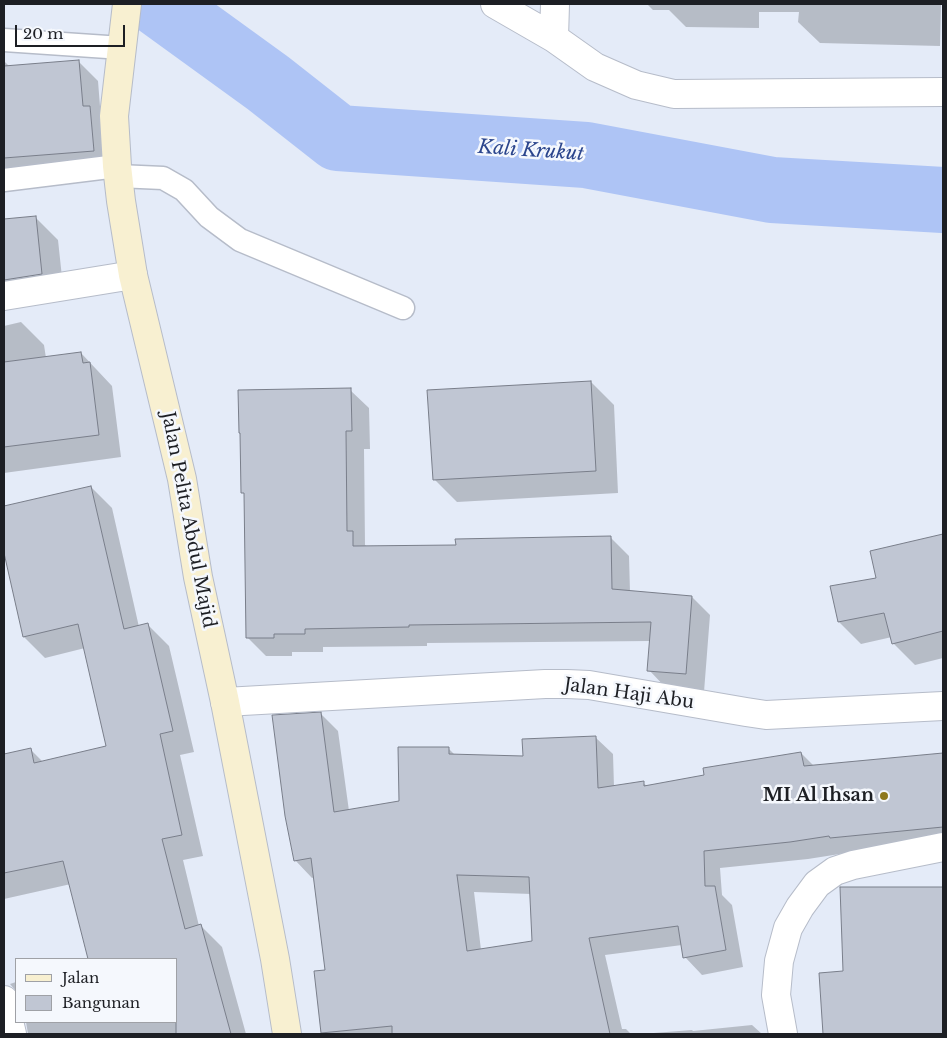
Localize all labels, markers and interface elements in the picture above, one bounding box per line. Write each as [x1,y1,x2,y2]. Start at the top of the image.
scale bar [18,15,128,47]
text: 20 m [23,24,63,43]
water label: Kali Krukut [477,136,585,166]
street label: Jalan Pelita Abdul Majid [156,410,220,630]
street label: Jalan Haji Abu [563,674,695,714]
place label: MI Al Ihsan [763,785,874,807]
marker: MI Al Ihsan [878,790,890,802]
legend [15,958,178,1023]
text: Jalan [62,968,99,987]
text: Bangunan [62,993,140,1012]

